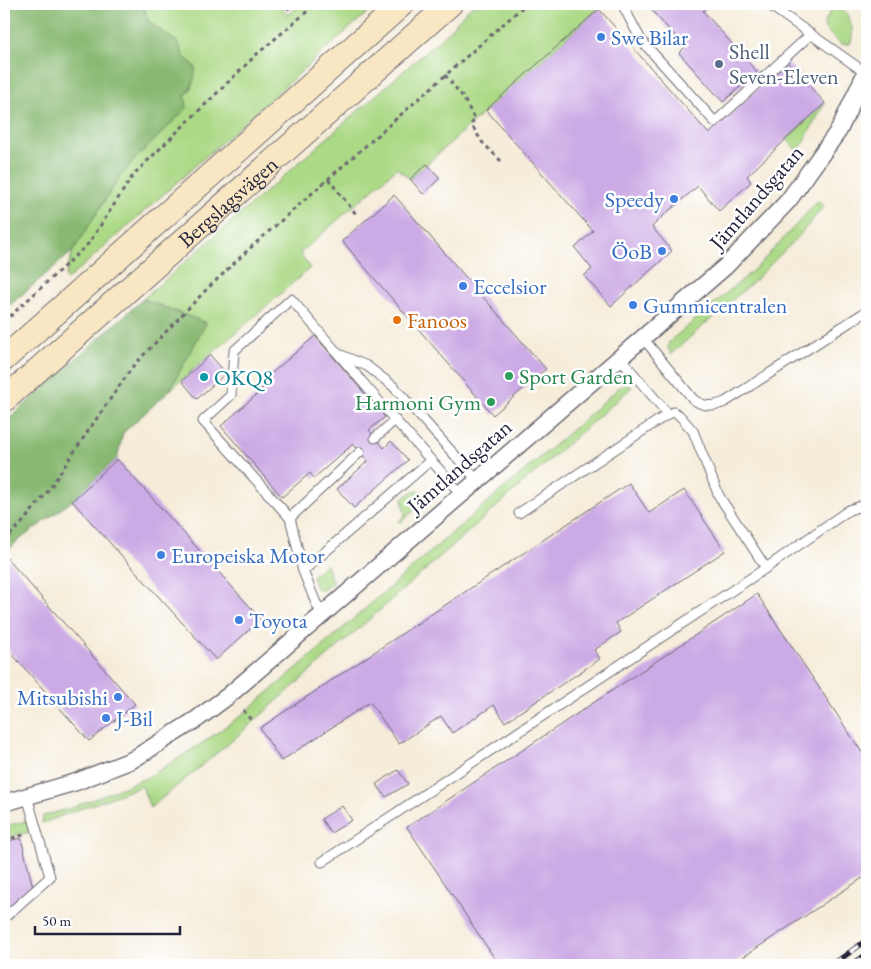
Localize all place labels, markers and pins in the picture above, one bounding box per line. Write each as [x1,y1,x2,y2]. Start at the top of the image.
place label: Swe Bilar [611,23,689,52]
marker: Swe Bilar [595,31,607,43]
place label: Shell Seven-Eleven [729,37,839,91]
marker: Shell Seven-Eleven [713,58,725,70]
place label: Speedy [605,185,664,214]
marker: Speedy [668,193,680,205]
place label: ÖoB [611,237,652,266]
marker: ÖoB [656,245,668,257]
place label: Eccelsior [473,272,547,301]
marker: Eccelsior [457,280,469,292]
place label: Gummicentralen [643,291,788,320]
marker: Gummicentralen [627,299,639,311]
place label: Fanoos [407,306,467,335]
marker: Fanoos [391,314,403,326]
place label: Sport Garden [519,362,634,391]
place label: OKQ8 [214,363,273,392]
marker: Sport Garden [503,370,515,382]
marker: OKQ8 [198,371,210,383]
place label: Harmoni Gym [355,388,481,417]
marker: Harmoni Gym [485,396,497,408]
place label: Europeiska Motor [171,541,325,570]
marker: Europeiska Motor [155,549,167,561]
place label: Toyota [249,606,308,635]
marker: Toyota [233,614,245,626]
place label: Mitsubishi [17,683,108,712]
marker: Mitsubishi [112,691,124,703]
place label: J-Bil [114,704,153,733]
marker: J-Bil [100,712,112,724]

